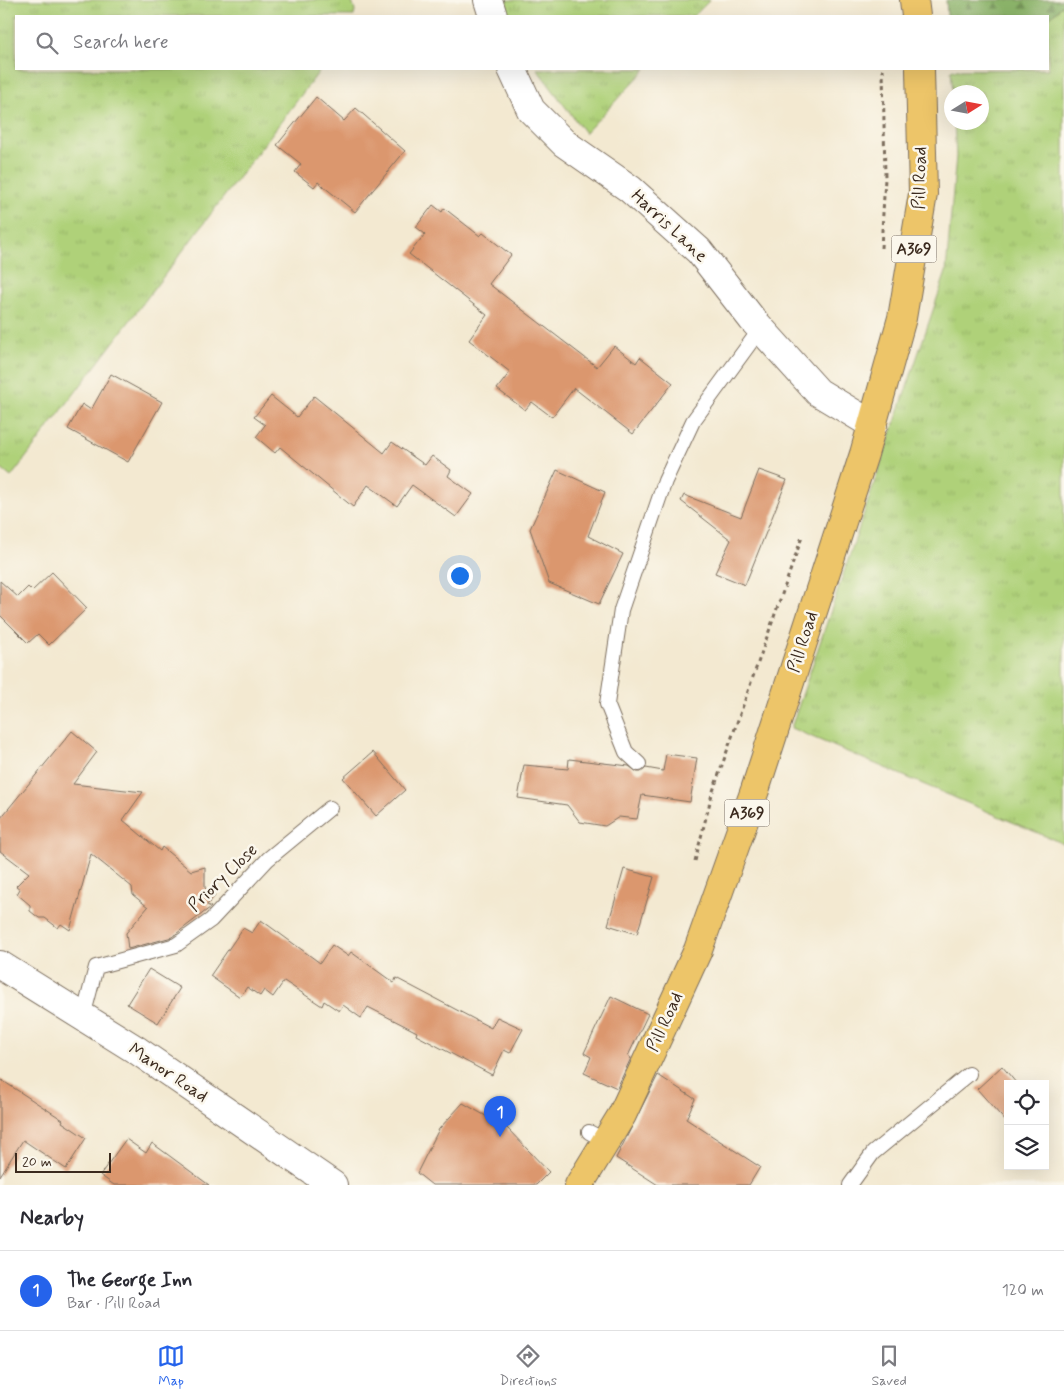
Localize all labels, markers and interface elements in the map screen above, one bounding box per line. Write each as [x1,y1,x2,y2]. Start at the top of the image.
search box [15,15,1049,70]
icon: search [33,29,61,57]
text: Search here [73,30,169,55]
north arrow [944,85,989,130]
street label: Pill Road [907,146,933,210]
street label: Harris Lane [625,184,713,268]
road number: A369 [892,235,936,262]
your location [447,563,473,589]
street label: Pill Road [782,608,824,676]
road number: A369 [724,800,770,826]
street label: Priory Close [183,839,263,917]
street label: Pill Road [641,988,689,1056]
street label: Manor Road [124,1038,212,1108]
map controls [1004,1080,1049,1170]
button: locate [1004,1080,1049,1125]
pin: 1 [484,1096,516,1137]
button: layers [1004,1125,1049,1170]
scale bar [15,1150,111,1173]
text: 20 m [22,1153,52,1171]
text: Nearby [20,1204,84,1232]
text: The George Inn [67,1268,193,1293]
text: 1 [32,1280,40,1301]
text: 120 m [1002,1280,1044,1301]
text: Bar · Pill Road [67,1293,160,1314]
tab: Map [157,1342,185,1390]
tab: Directions [500,1342,557,1390]
tab: Saved [871,1342,907,1390]

